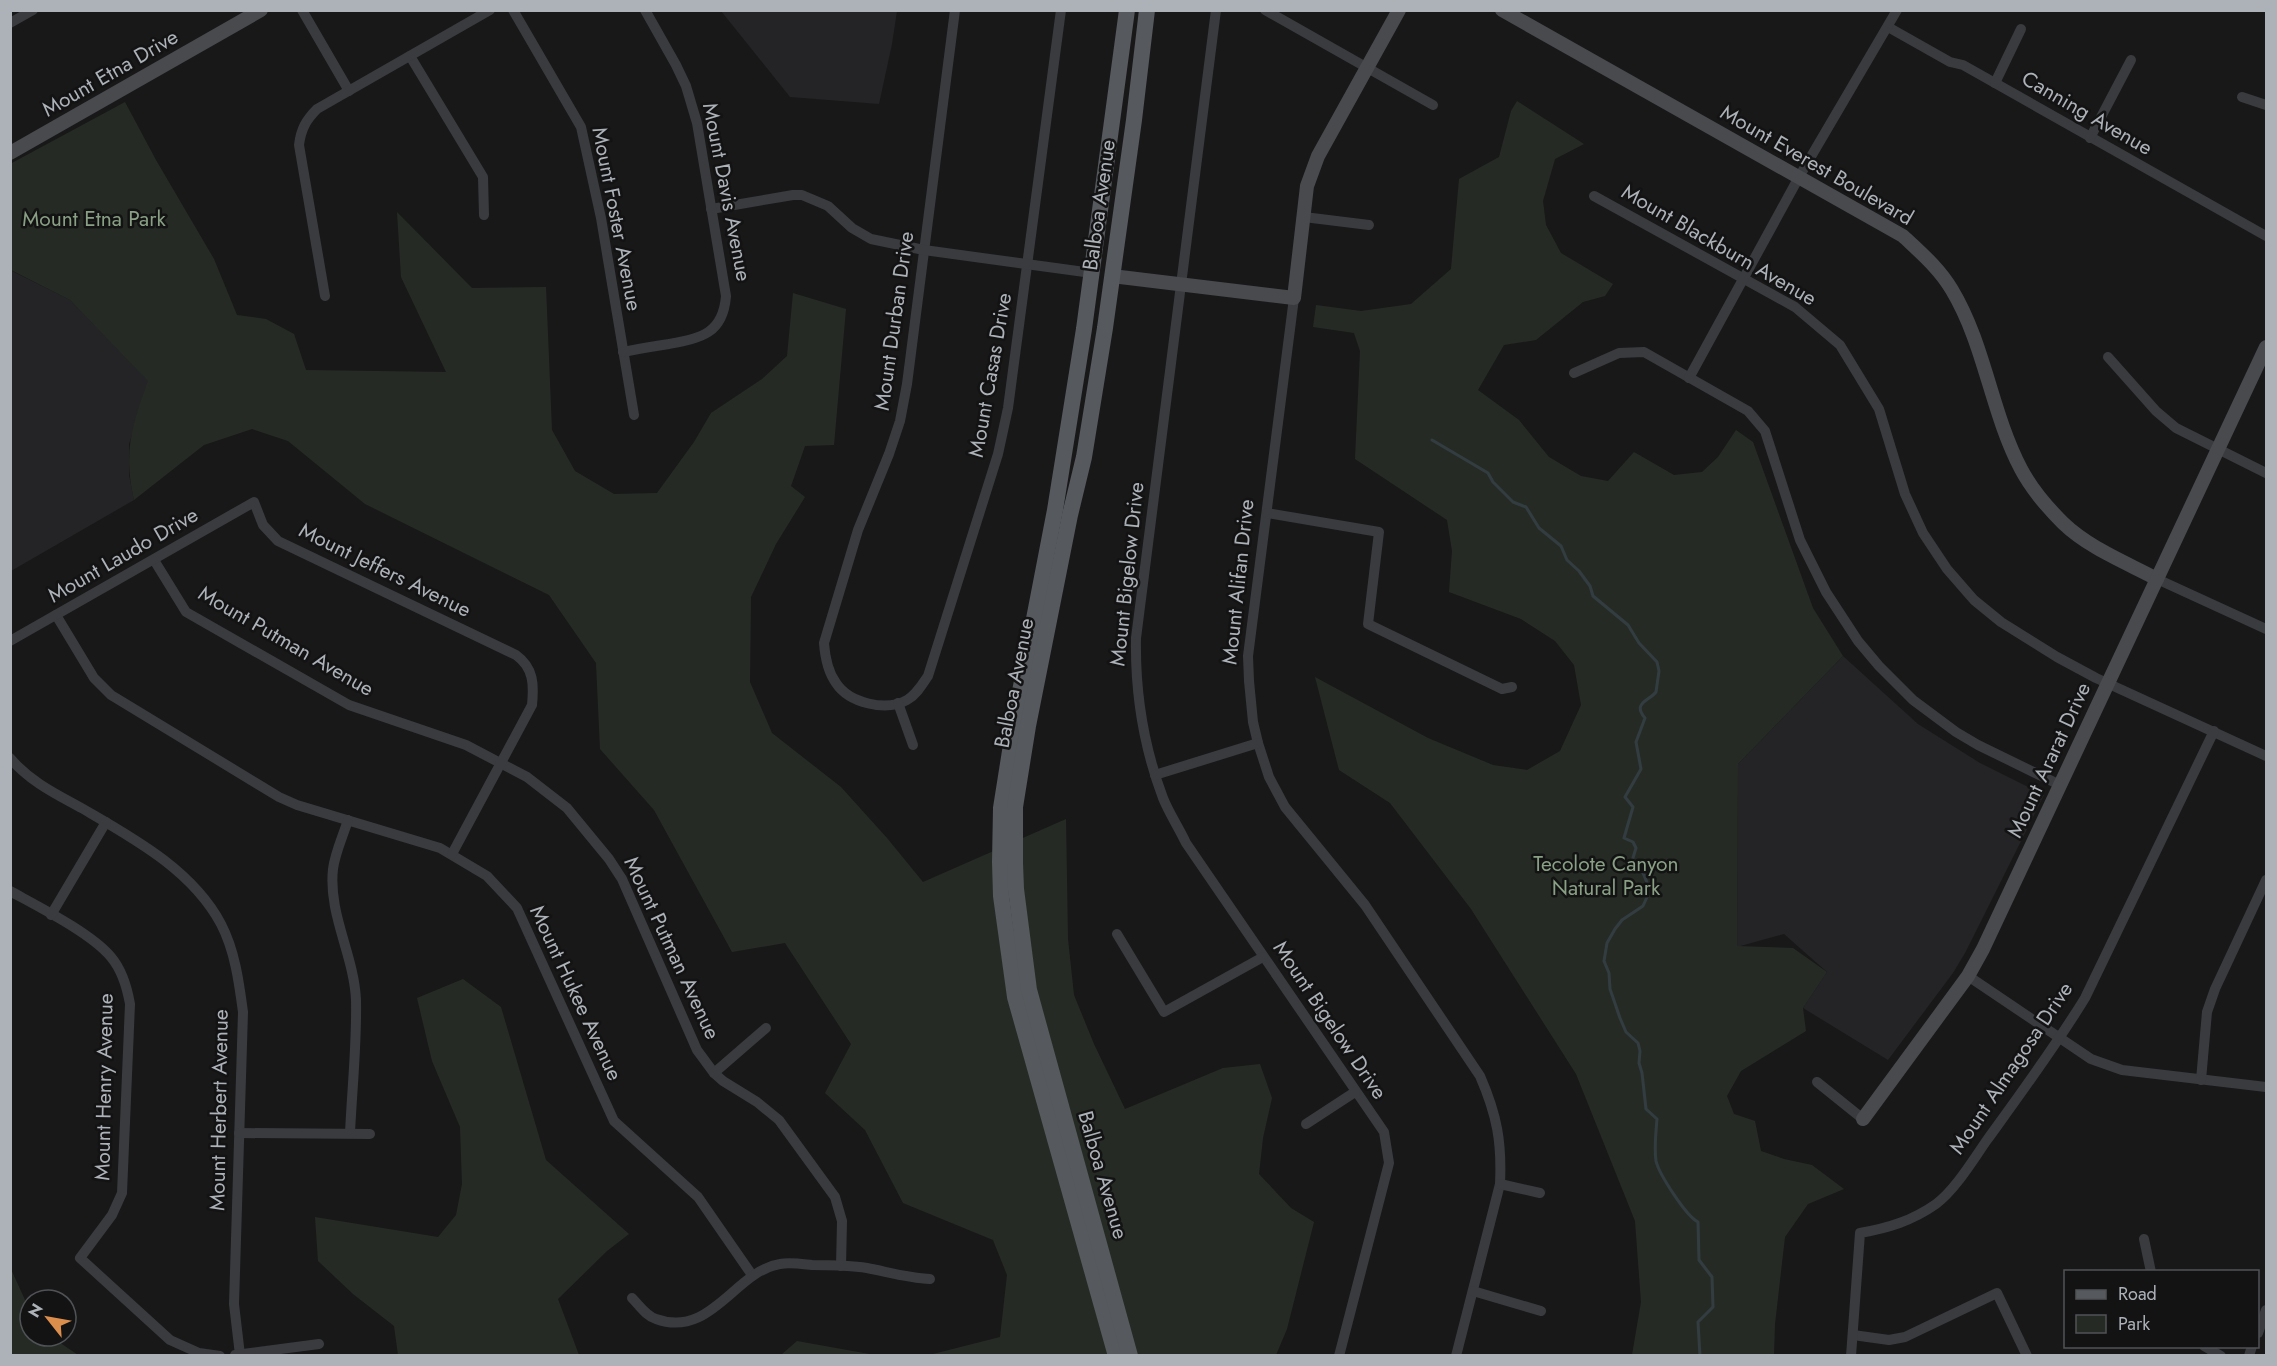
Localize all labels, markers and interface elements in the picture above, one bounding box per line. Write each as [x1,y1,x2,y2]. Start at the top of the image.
street label: Mount Etna Drive [36,22,184,124]
street label: Canning Avenue [2016,63,2158,163]
street label: Mount Everest Boulevard [1715,97,1919,233]
street label: Mount Davis Avenue [695,100,759,284]
street label: Mount Foster Avenue [584,125,650,314]
street label: Balboa Avenue [1075,137,1123,272]
street label: Mount Blackburn Avenue [1616,177,1822,313]
park label: Mount Etna Park [22,204,166,234]
street label: Mount Durban Drive [867,229,921,412]
street label: Mount Casas Drive [961,290,1019,460]
street label: Mount Bigelow Drive [1102,480,1152,668]
street label: Mount Alifan Drive [1214,498,1262,666]
street label: Mount Laudo Drive [42,500,204,610]
street label: Mount Jeffers Avenue [294,515,476,625]
street label: Mount Putman Avenue [193,578,379,704]
street label: Balboa Avenue [987,615,1041,751]
street label: Mount Ararat Drive [2000,677,2098,843]
park label: Tecolote Canyon Natural Park [1533,849,1679,903]
street label: Mount Putman Avenue [617,852,728,1044]
street label: Mount Hukee Avenue [522,900,630,1086]
street label: Mount Bigelow Drive [1266,935,1394,1105]
street label: Mount Almagosa Drive [1942,976,2080,1160]
street label: Mount Henry Avenue [87,993,121,1181]
street label: Mount Herbert Avenue [202,1009,236,1211]
street label: Balboa Avenue [1070,1107,1136,1243]
legend [2064,1270,2259,1348]
text: Road [2118,1281,2157,1307]
north arrow [18,1288,78,1348]
text: N [22,1299,49,1322]
text: Park [2118,1311,2150,1337]

